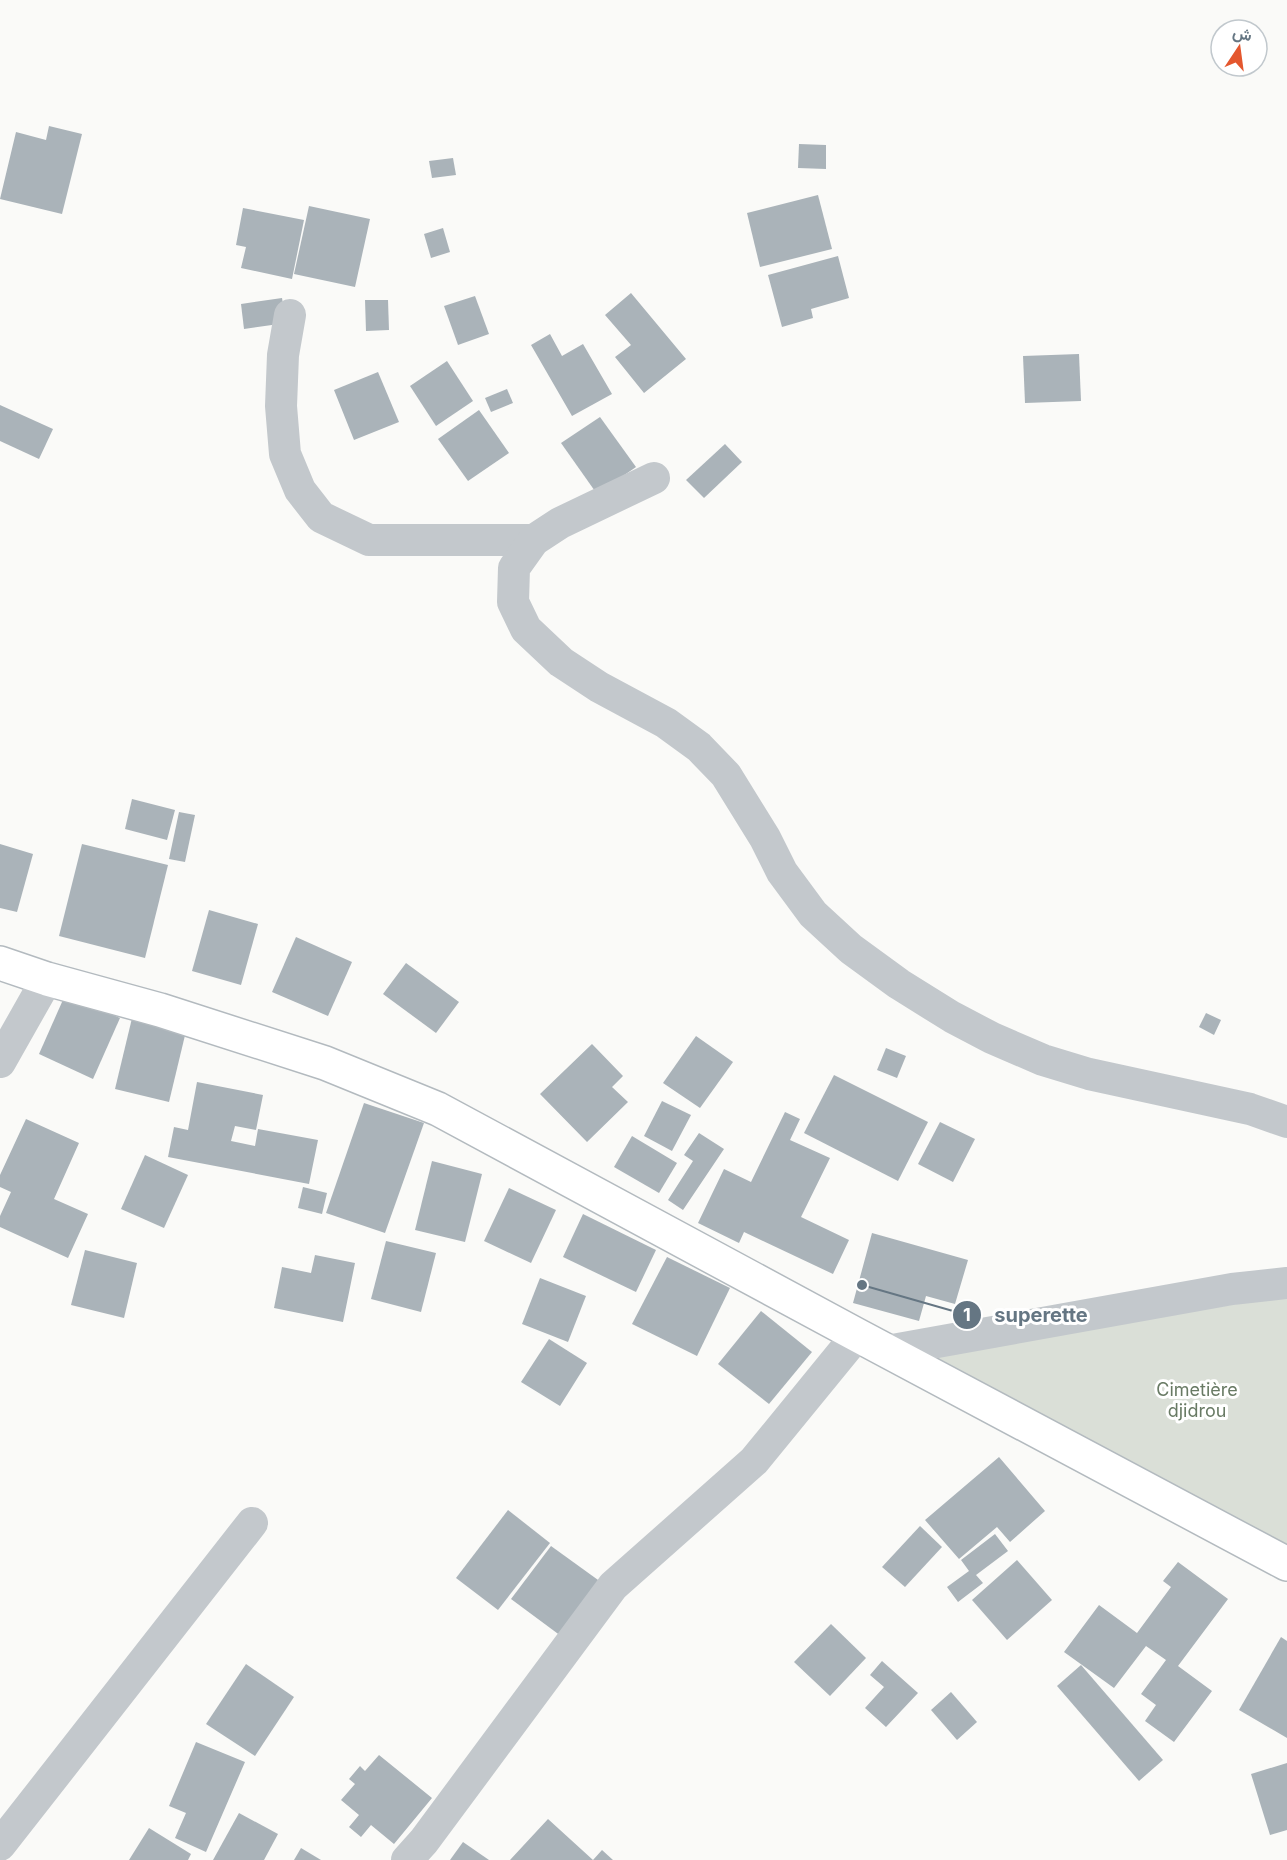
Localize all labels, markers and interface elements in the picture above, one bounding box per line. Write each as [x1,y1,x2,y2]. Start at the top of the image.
north arrow [1209,18,1269,78]
text: ش [1231,21,1254,45]
callout: superette [952,1296,1100,1334]
text: superette [994,1303,1088,1327]
text: 1 [963,1304,971,1325]
park label: Cimetière djidrou [1156,1379,1238,1421]

